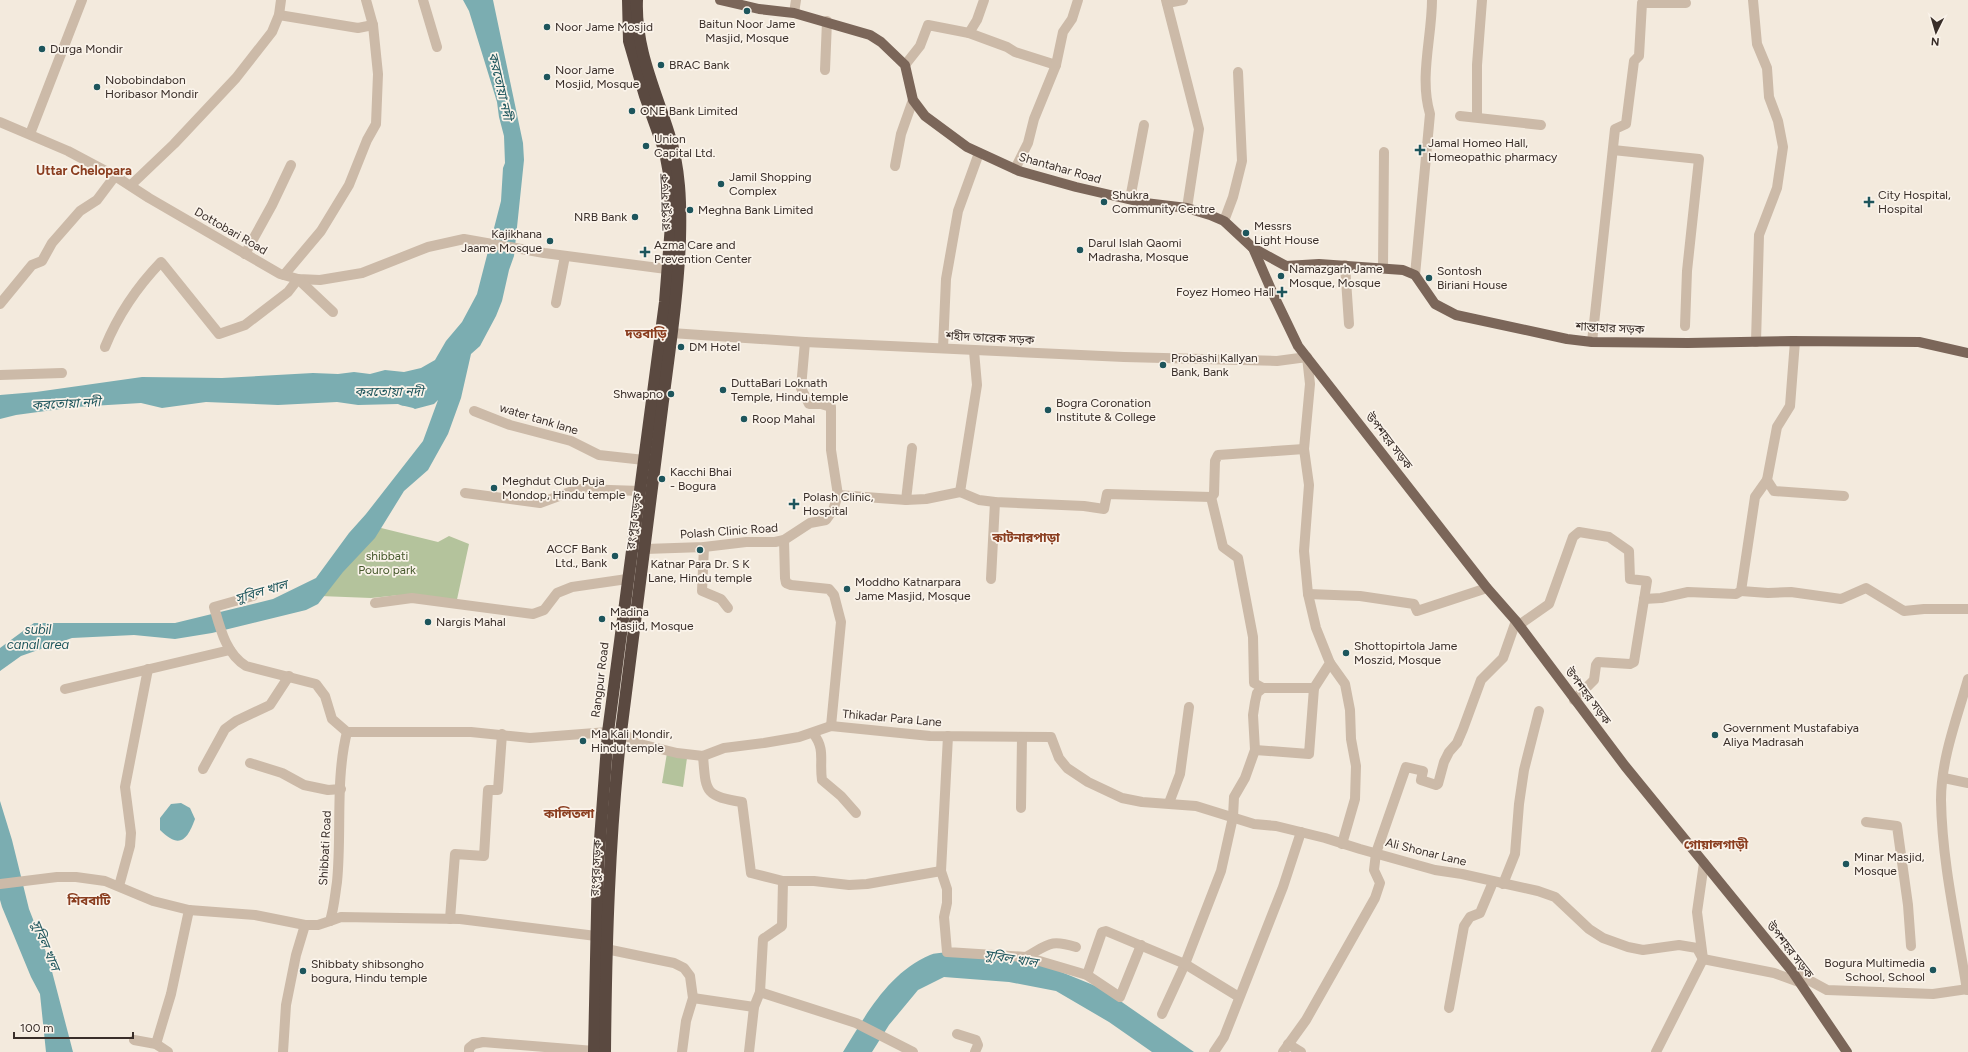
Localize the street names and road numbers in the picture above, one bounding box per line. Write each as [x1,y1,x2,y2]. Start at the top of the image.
street label: Shantahar Road [1017,150,1103,186]
street label: রংপুর সড়ক [657,173,674,232]
street label: Dottobari Road [192,204,270,258]
street label: শান্তাহার সড়ক [1574,319,1645,337]
street label: শহীদ তারেক সড়ক [944,328,1035,347]
street label: water tank lane [498,400,580,438]
street label: উপশহর সড়ক [1362,409,1416,472]
street label: রংপুর সড়ক [623,492,645,551]
street label: Polash Clinic Road [679,521,779,541]
street label: Rangpur Road [588,642,612,718]
street label: উপশহর সড়ক [1561,663,1615,727]
street label: Thikadar Para Lane [842,707,943,729]
street label: Shibbati Road [316,810,334,886]
street label: Ali Shonar Lane [1384,835,1468,869]
street label: রংপুর সড়ক [587,839,605,898]
street label: উপশহর সড়ক [1763,918,1817,981]

